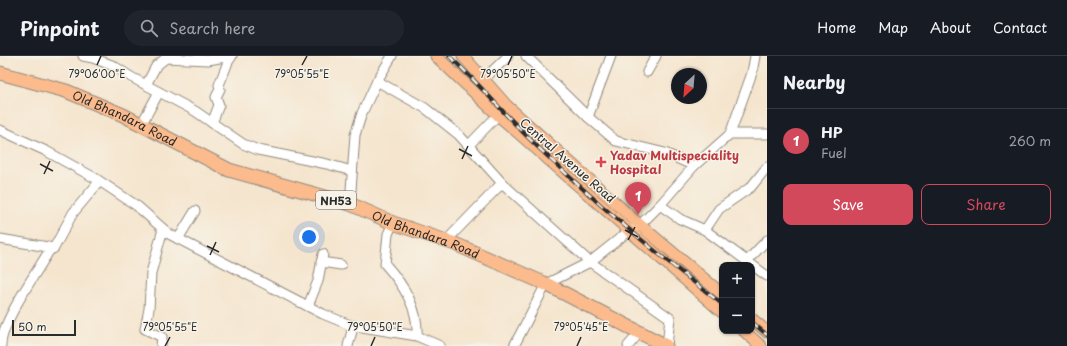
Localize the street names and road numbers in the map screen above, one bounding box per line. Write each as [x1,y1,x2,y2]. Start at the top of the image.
street label: Old Bhandara Road [70,86,180,150]
street label: Central Avenue Road [516,113,620,207]
road number: NH53 [316,191,356,209]
street label: Old Bhandara Road [369,206,482,263]

